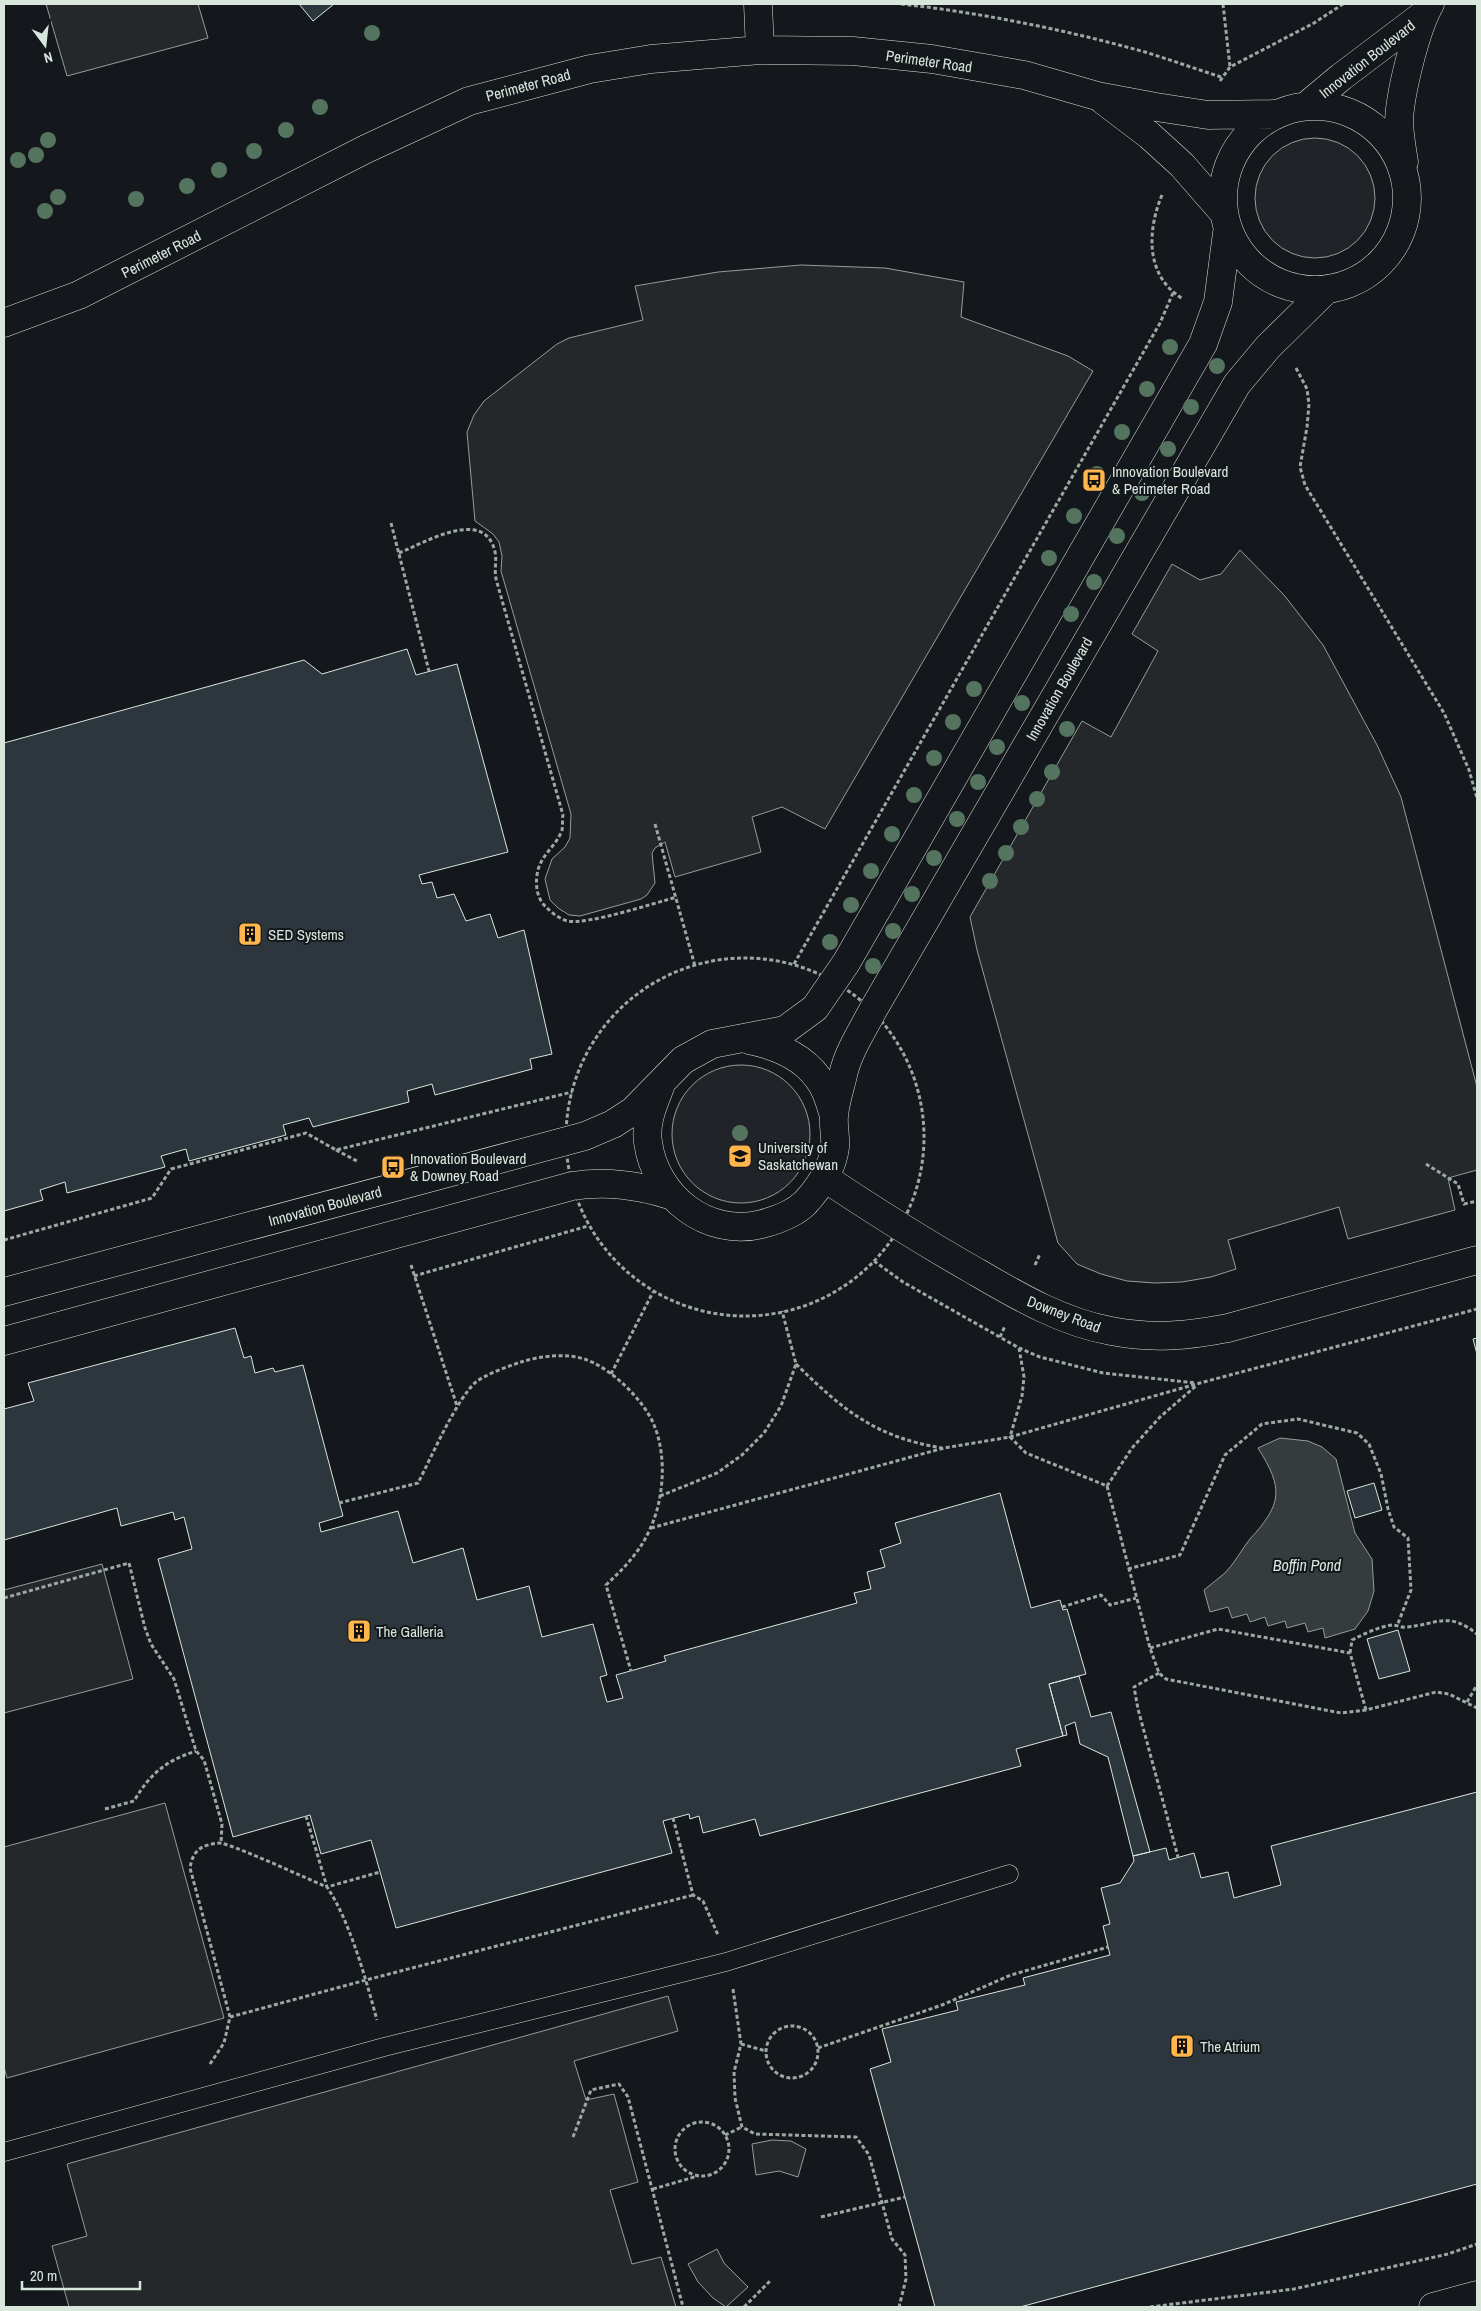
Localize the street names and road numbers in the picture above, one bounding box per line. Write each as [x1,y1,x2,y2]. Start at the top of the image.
street label: Innovation Boulevard [1315,15,1419,103]
street label: Perimeter Road [885,45,973,77]
street label: Perimeter Road [483,64,573,106]
street label: Perimeter Road [118,225,204,283]
street label: Innovation Boulevard [1021,633,1097,745]
street label: Innovation Boulevard [266,1181,384,1231]
street label: Downey Road [1024,1290,1104,1338]

